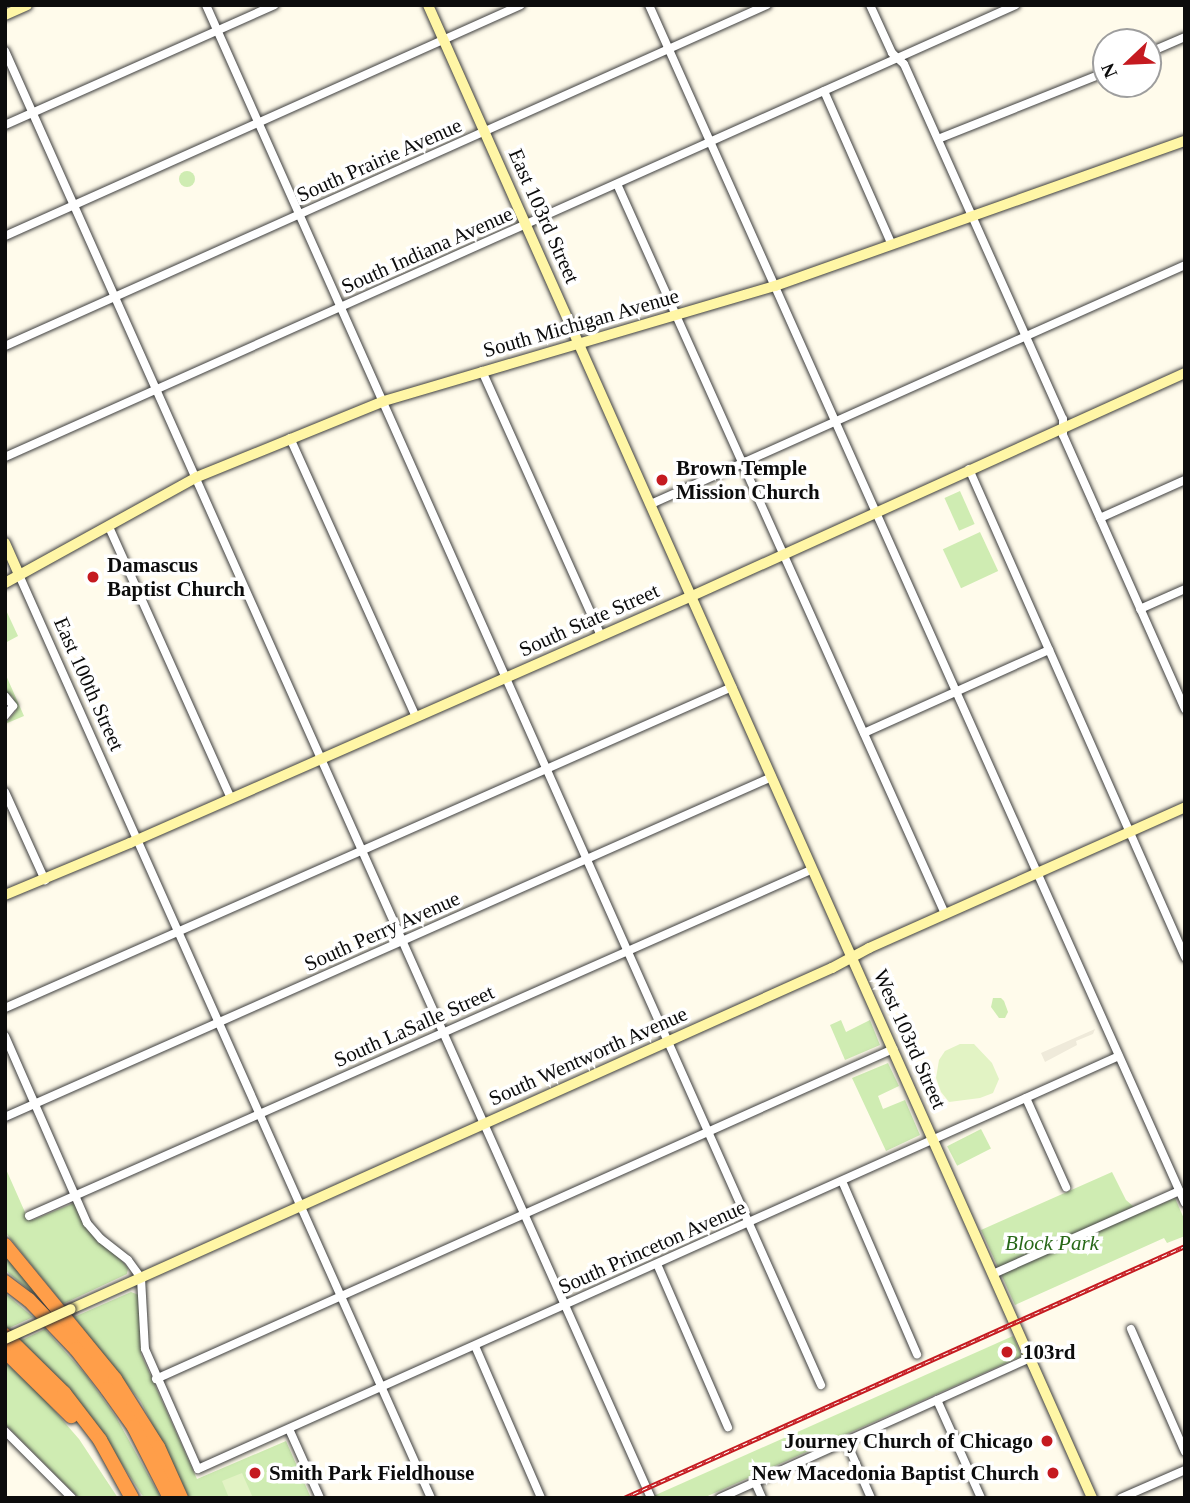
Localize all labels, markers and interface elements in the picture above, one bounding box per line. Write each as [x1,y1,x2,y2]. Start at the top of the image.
north arrow [1092,28,1162,98]
text: N [1097,60,1121,81]
street label: South Prairie Avenue [292,112,466,208]
street label: East 103rd Street [503,145,585,287]
street label: South Indiana Avenue [337,201,517,299]
street label: South Michigan Avenue [480,283,682,363]
place label: Brown Temple Mission Church [676,455,820,505]
marker: Brown Temple Mission Church [654,472,670,488]
place label: Damascus Baptist Church [107,552,245,602]
marker: Damascus Baptist Church [85,569,101,585]
street label: South State Street [515,578,663,662]
street label: East 100th Street [48,613,130,755]
street label: South Perry Avenue [300,885,464,977]
street label: West 103rd Street [868,965,952,1113]
street label: South LaSalle Street [330,979,498,1073]
street label: South Wentworth Avenue [484,1001,692,1111]
street label: South Princeton Avenue [554,1194,750,1300]
park label: Block Park [1005,1230,1099,1256]
place label: 103rd [1023,1339,1076,1365]
marker: 103rd [997,1342,1017,1362]
place label: Journey Church of Chicago [784,1428,1033,1454]
marker: Journey Church of Chicago [1039,1433,1055,1449]
place label: Smith Park Fieldhouse [269,1460,474,1486]
place label: New Macedonia Baptist Church [752,1460,1039,1486]
marker: Smith Park Fieldhouse [247,1465,263,1481]
marker: New Macedonia Baptist Church [1045,1465,1061,1481]

